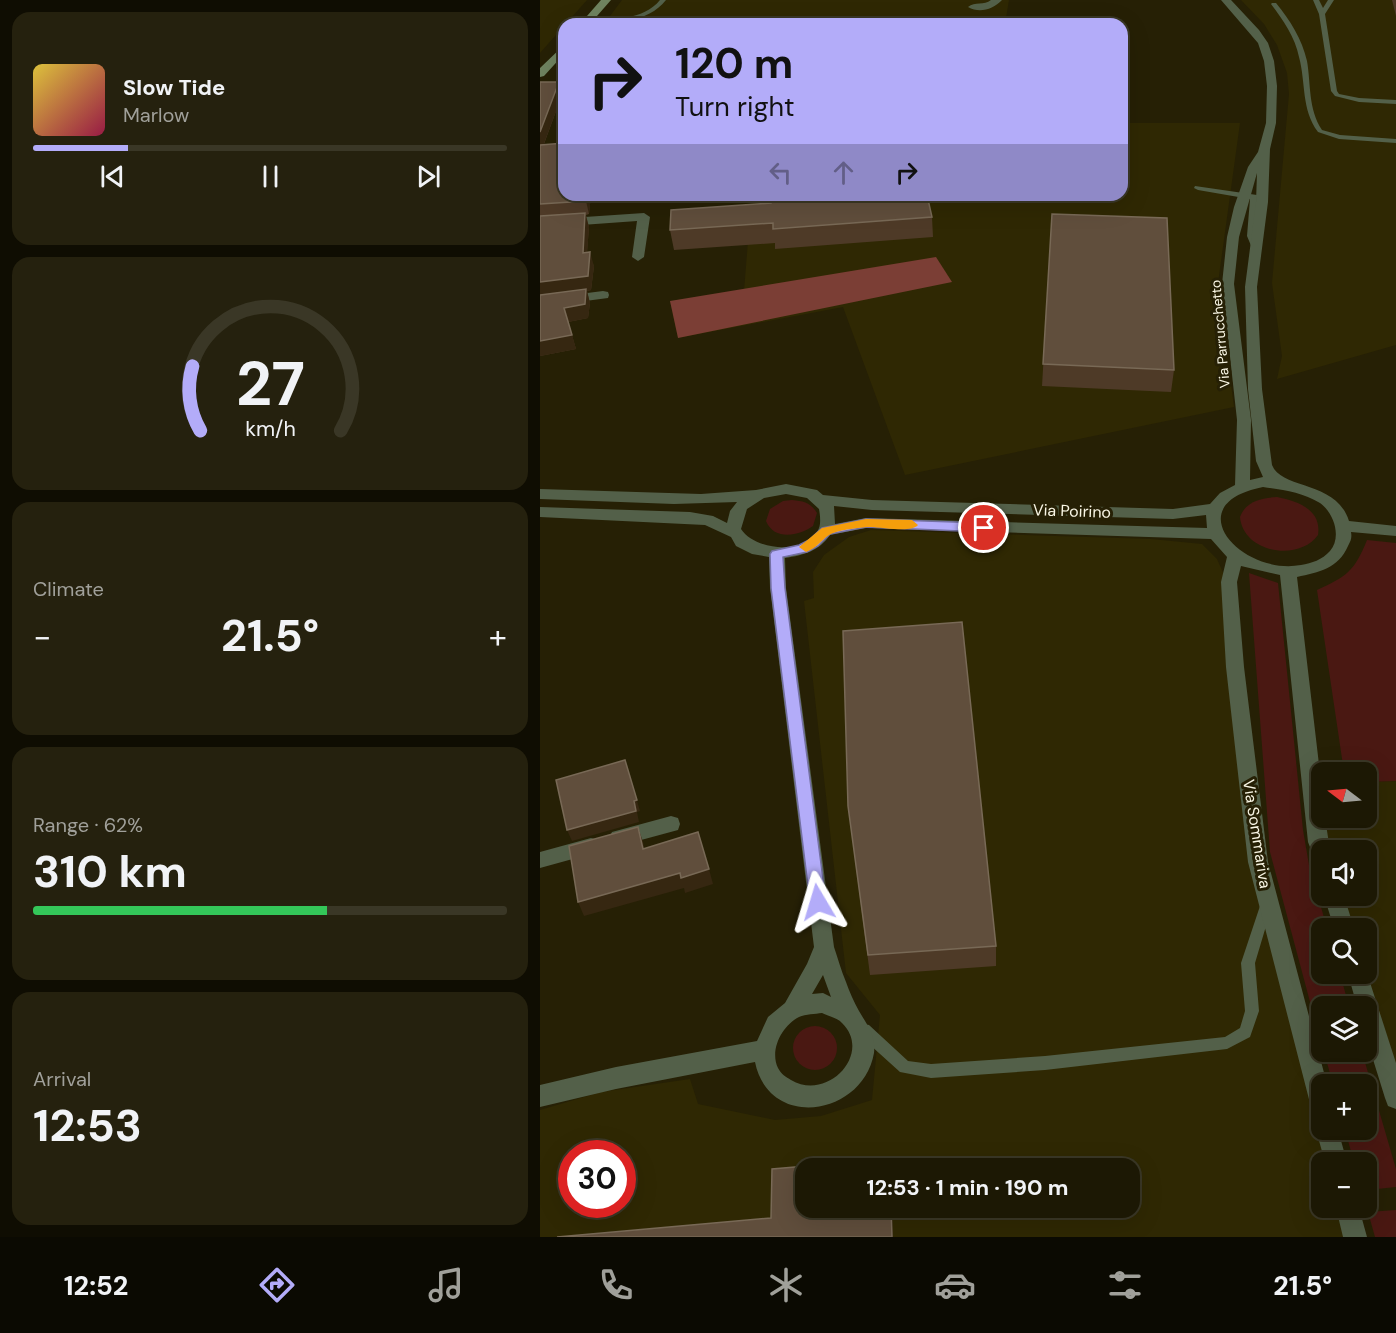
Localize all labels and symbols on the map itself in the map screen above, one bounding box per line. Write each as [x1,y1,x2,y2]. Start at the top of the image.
street label: Via Parrucchetto [1206,279,1234,389]
street label: Via Poirino [1033,499,1111,523]
pin [958,502,1009,553]
north arrow [1311,762,1377,828]
street label: Via Sommariva [1238,778,1276,890]
position arrow [786,870,850,934]
speed limit sign: 30 [558,1140,636,1218]

